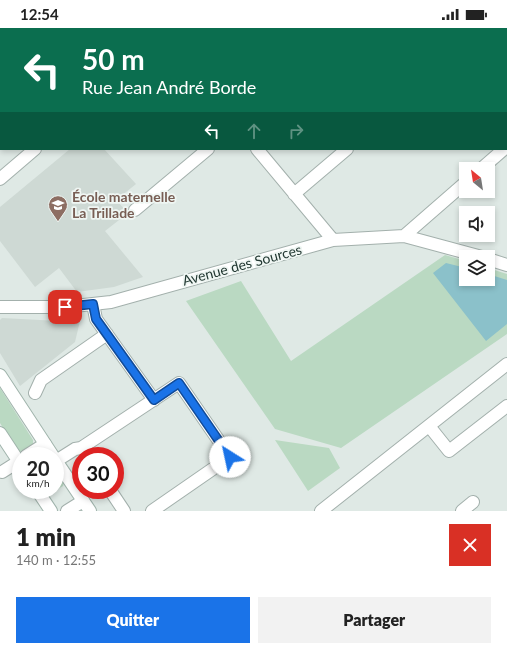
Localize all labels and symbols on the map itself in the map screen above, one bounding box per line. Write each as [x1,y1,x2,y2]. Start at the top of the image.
north arrow [459,162,495,198]
place label: École maternelle La Trillade [72,188,176,221]
school or university icon: École maternelle La Trillade [47,194,69,222]
street label: Avenue des Sources [180,240,303,289]
pin [48,290,82,324]
position arrow [209,436,251,478]
speed limit sign: 30 [72,447,124,499]

